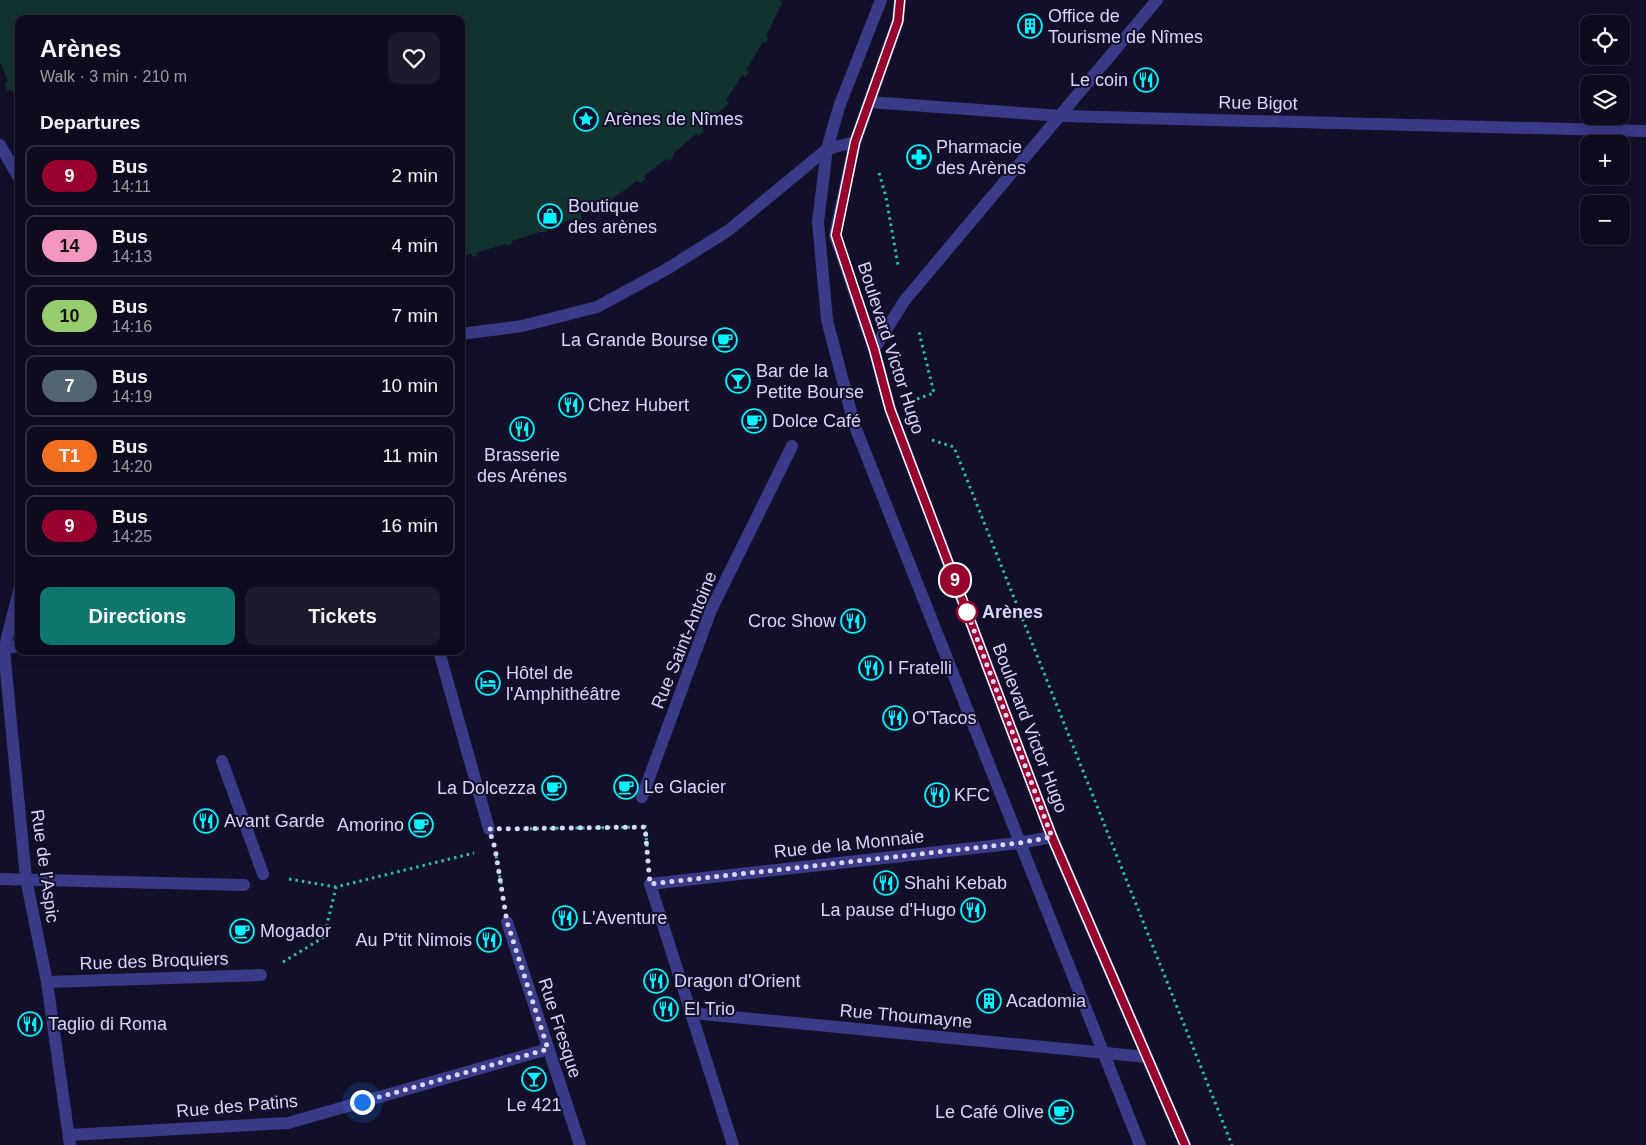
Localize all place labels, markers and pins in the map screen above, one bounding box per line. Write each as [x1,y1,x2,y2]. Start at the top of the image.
place label: Office de Tourisme de Nîmes [1048,6,1203,47]
building icon: Office de Tourisme de Nîmes [1017,13,1043,39]
restaurant icon: Le coin [1133,67,1159,93]
place label: Le coin [1070,70,1128,90]
place icon: Arènes de Nîmes [573,106,599,132]
place label: Arènes de Nîmes [604,109,743,129]
place label: Pharmacie des Arènes [936,137,1026,178]
pharmacy icon: Pharmacie des Arènes [906,144,932,170]
place label: Boutique des arènes [568,196,657,237]
shop icon: Boutique des arènes [537,203,563,229]
cafe icon: La Grande Bourse [712,327,738,353]
place label: La Grande Bourse [561,330,708,350]
place label: Bar de la Petite Bourse [756,361,864,402]
bar icon: Bar de la Petite Bourse [725,368,751,394]
restaurant icon: Chez Hubert [558,392,584,418]
place label: Chez Hubert [588,395,689,415]
cafe icon: Dolce Café [741,408,767,434]
place label: Dolce Café [772,411,861,431]
restaurant icon: Brasserie des Arénes [509,416,535,442]
place label: Brasserie des Arénes [477,445,567,486]
marker: Arènes [956,601,978,623]
place label: Arènes [982,602,1043,622]
restaurant icon: Croc Show [840,608,866,634]
place label: Croc Show [748,611,837,631]
restaurant icon: I Fratelli [858,655,884,681]
place label: I Fratelli [888,658,952,678]
place label: Hôtel de l'Amphithéâtre [506,663,621,704]
hotel icon: Hôtel de l'Amphithéâtre [475,670,501,696]
restaurant icon: O'Tacos [882,705,908,731]
place label: O'Tacos [912,708,976,728]
cafe icon: Le Glacier [613,774,639,800]
cafe icon: La Dolcezza [541,775,567,801]
place label: Le Glacier [644,777,726,797]
place label: La Dolcezza [437,778,537,798]
restaurant icon: KFC [924,782,950,808]
place label: KFC [954,785,990,805]
restaurant icon: Avant Garde [193,808,219,834]
place label: Avant Garde [224,811,325,831]
cafe icon: Amorino [408,812,434,838]
place label: Amorino [337,815,404,835]
restaurant icon: Shahi Kebab [873,870,899,896]
place label: Shahi Kebab [904,873,1007,893]
restaurant icon: La pause d'Hugo [960,897,986,923]
place label: La pause d'Hugo [820,900,956,920]
restaurant icon: L'Aventure [552,905,578,931]
place label: L'Aventure [582,908,667,928]
cafe icon: Mogador [229,918,255,944]
place label: Mogador [260,921,331,941]
restaurant icon: Au P'tit Nimois [476,927,502,953]
place label: Au P'tit Nimois [356,930,472,950]
restaurant icon: Dragon d'Orient [643,968,669,994]
place label: Dragon d'Orient [674,971,801,991]
building icon: Acadomia [976,988,1002,1014]
place label: Acadomia [1006,991,1087,1011]
restaurant icon: El Trio [653,996,679,1022]
place label: El Trio [684,999,735,1019]
restaurant icon: Taglio di Roma [17,1011,43,1037]
place label: Taglio di Roma [48,1014,168,1034]
bar icon: Le 421 [521,1066,547,1092]
place label: Le 421 [506,1095,562,1115]
cafe icon: Le Café Olive [1048,1099,1074,1125]
place label: Le Café Olive [935,1102,1044,1122]

